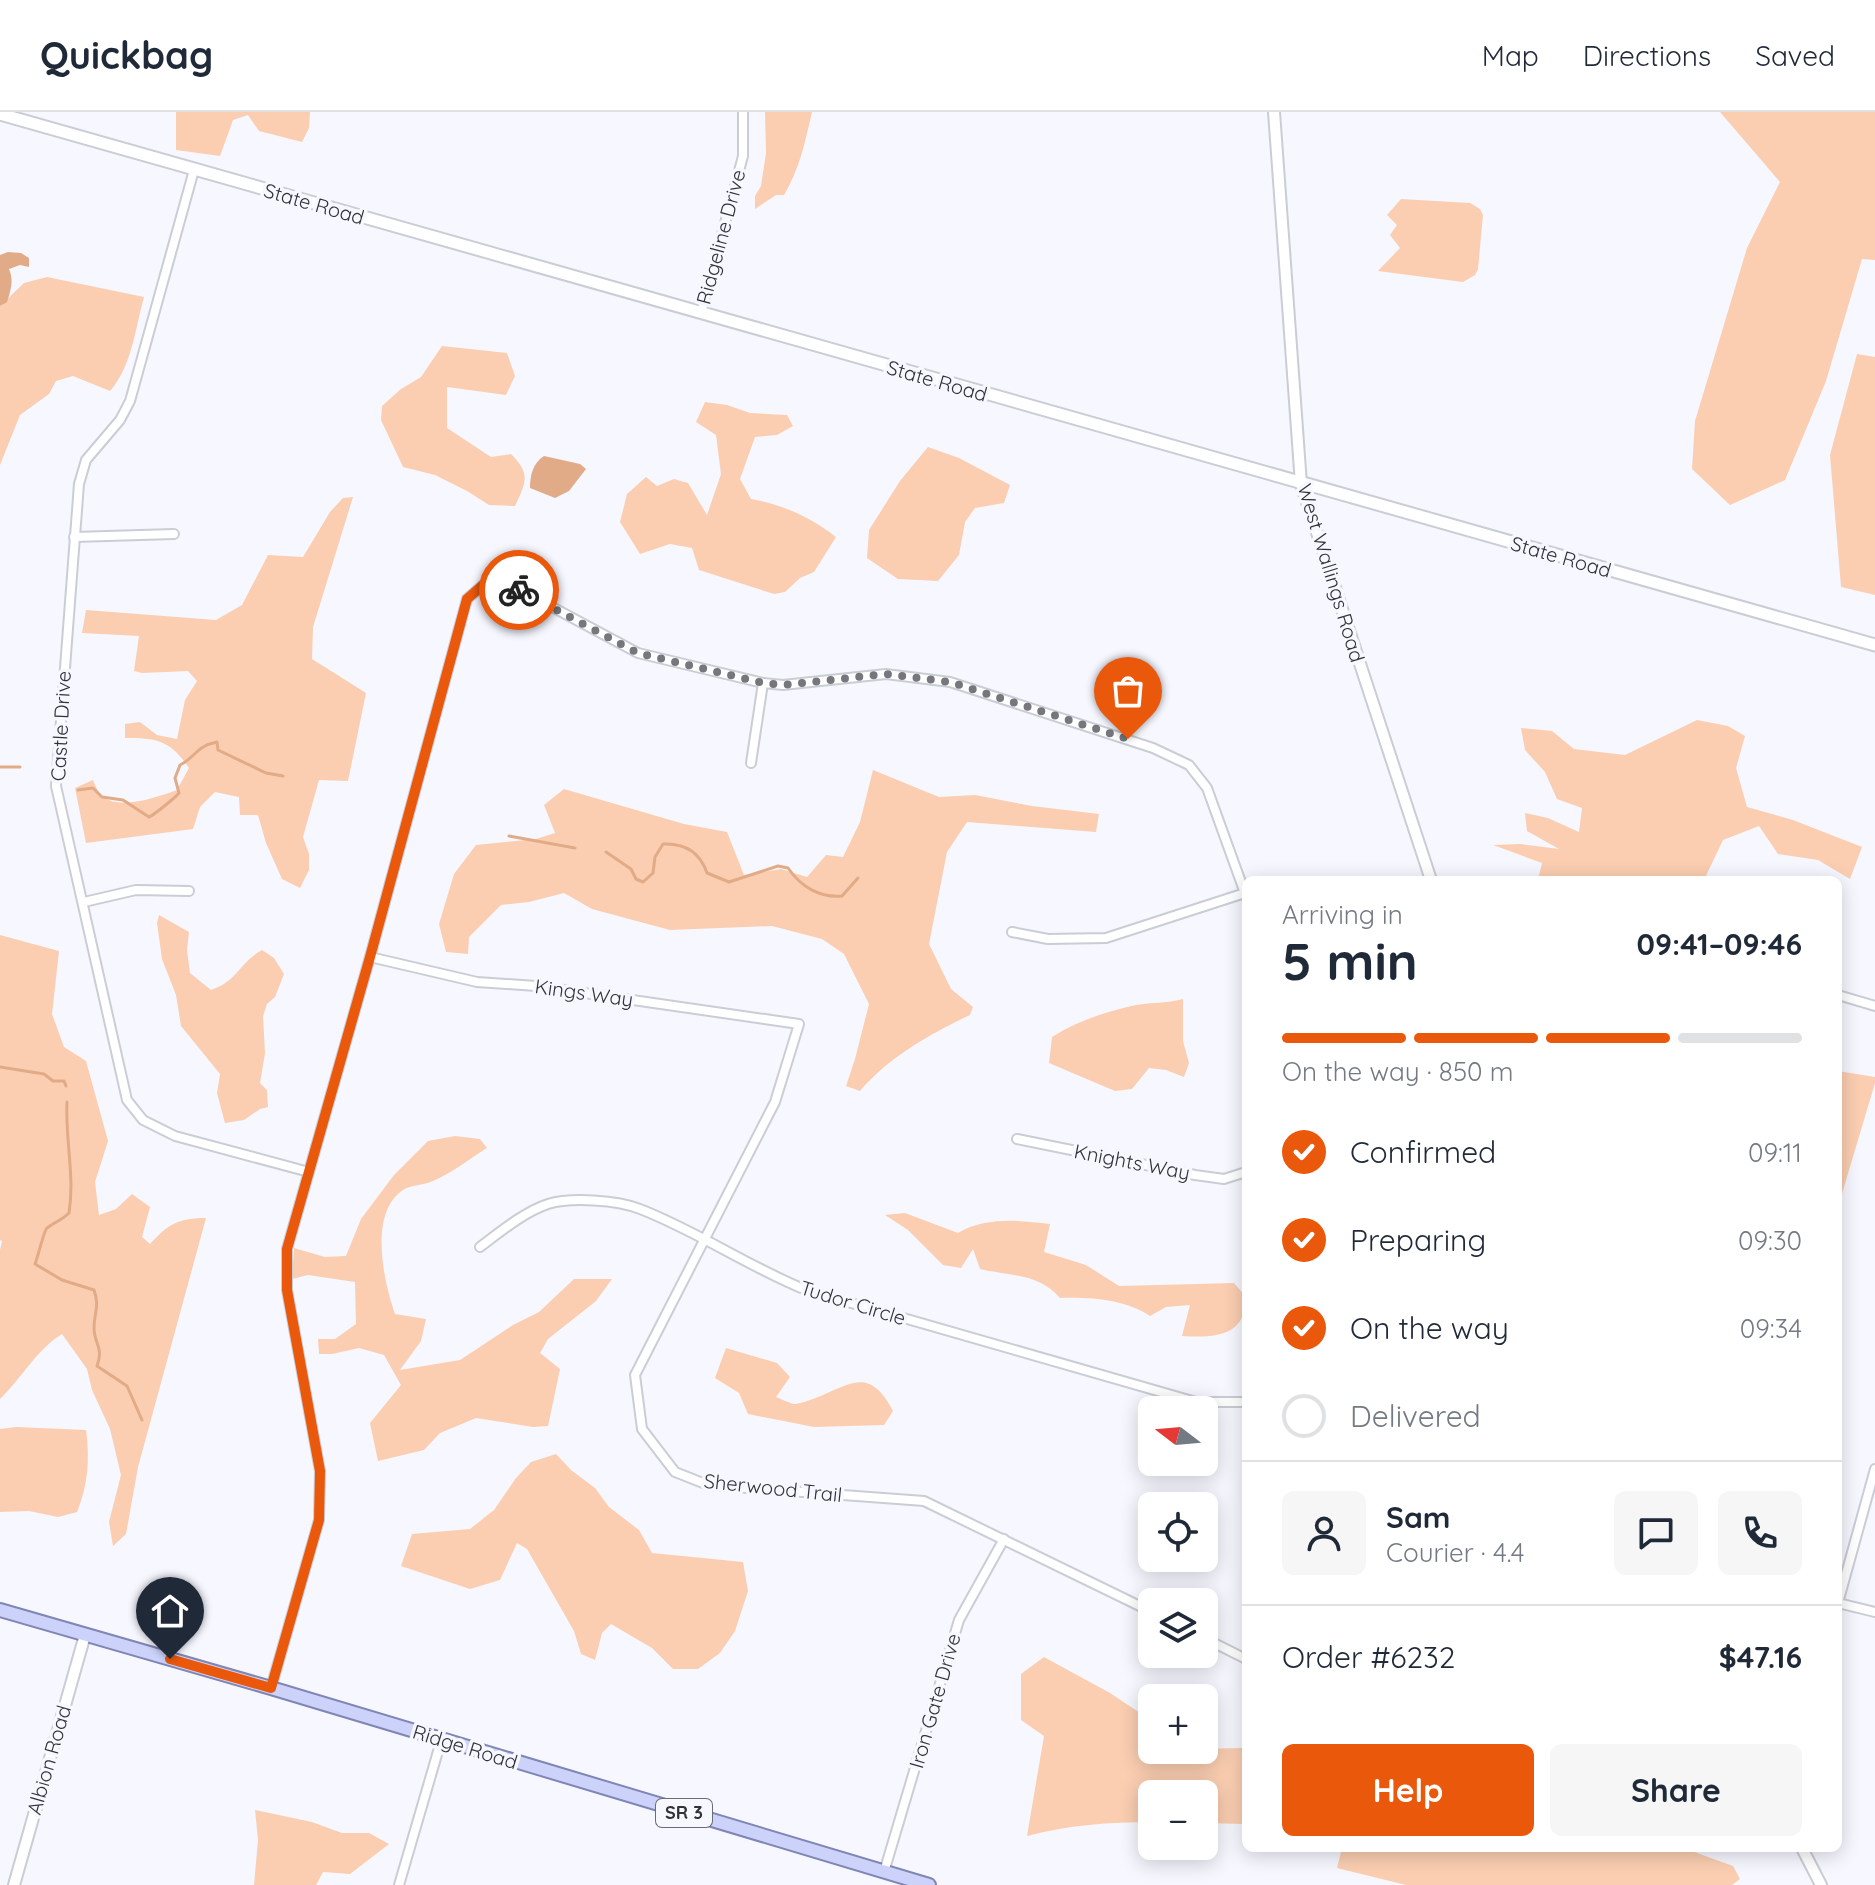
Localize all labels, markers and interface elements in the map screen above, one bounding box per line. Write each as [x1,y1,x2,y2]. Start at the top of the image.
text: Quickbag [40,31,213,79]
text: Map [1482,38,1539,73]
text: Directions [1583,38,1711,73]
text: Saved [1755,38,1835,73]
street label: Ridgeline Drive [691,167,751,307]
street label: State Road [261,177,367,230]
street label: State Road [884,354,990,407]
street label: West Wallings Road [1292,481,1370,665]
street label: State Road [1508,530,1614,583]
courier [479,550,559,630]
icon: bike [497,568,541,612]
pin [1094,657,1162,739]
icon: bag [1106,669,1150,713]
street label: Castle Drive [45,670,76,782]
text: Arriving in [1282,898,1403,931]
text: 09:41–09:46 [1637,925,1802,963]
text: 5 min [1282,928,1418,993]
street label: Kings Way [533,973,635,1012]
text: On the way · 850 m [1282,1055,1513,1088]
icon: check [1282,1130,1326,1174]
text: Confirmed [1350,1133,1496,1171]
text: 09:11 [1748,1136,1802,1169]
street label: Knights Way [1072,1138,1192,1185]
icon: check [1282,1218,1326,1262]
text: Preparing [1350,1221,1486,1259]
text: 09:30 [1738,1224,1802,1257]
street label: Tudor Circle [797,1275,909,1330]
icon: check [1282,1306,1326,1350]
text: On the way [1350,1309,1509,1347]
text: 09:34 [1740,1312,1802,1345]
north arrow [1138,1396,1218,1476]
map controls [1138,1396,1218,1860]
text: Delivered [1350,1397,1481,1435]
street label: Sherwood Trail [703,1468,843,1507]
button: person [1282,1491,1366,1575]
button: chat [1614,1491,1698,1575]
button: phone [1718,1491,1802,1575]
button: locate [1138,1492,1218,1572]
text: Sam [1386,1498,1450,1536]
text: Courier · 4.4 [1386,1536,1524,1569]
pin [136,1577,204,1659]
button: layers [1138,1588,1218,1668]
icon: home [148,1589,192,1633]
street label: Iron Gate Drive [903,1630,966,1771]
text: Order #6232 [1282,1638,1455,1676]
text: $47.16 [1719,1638,1802,1676]
button: + [1138,1684,1218,1764]
street label: Albion Road [21,1702,76,1817]
street label: Ridge Road [410,1719,521,1774]
button: Help [1282,1744,1534,1836]
button: Share [1550,1744,1802,1836]
button: − [1138,1780,1218,1860]
road number: SR 3 [656,1799,712,1827]

